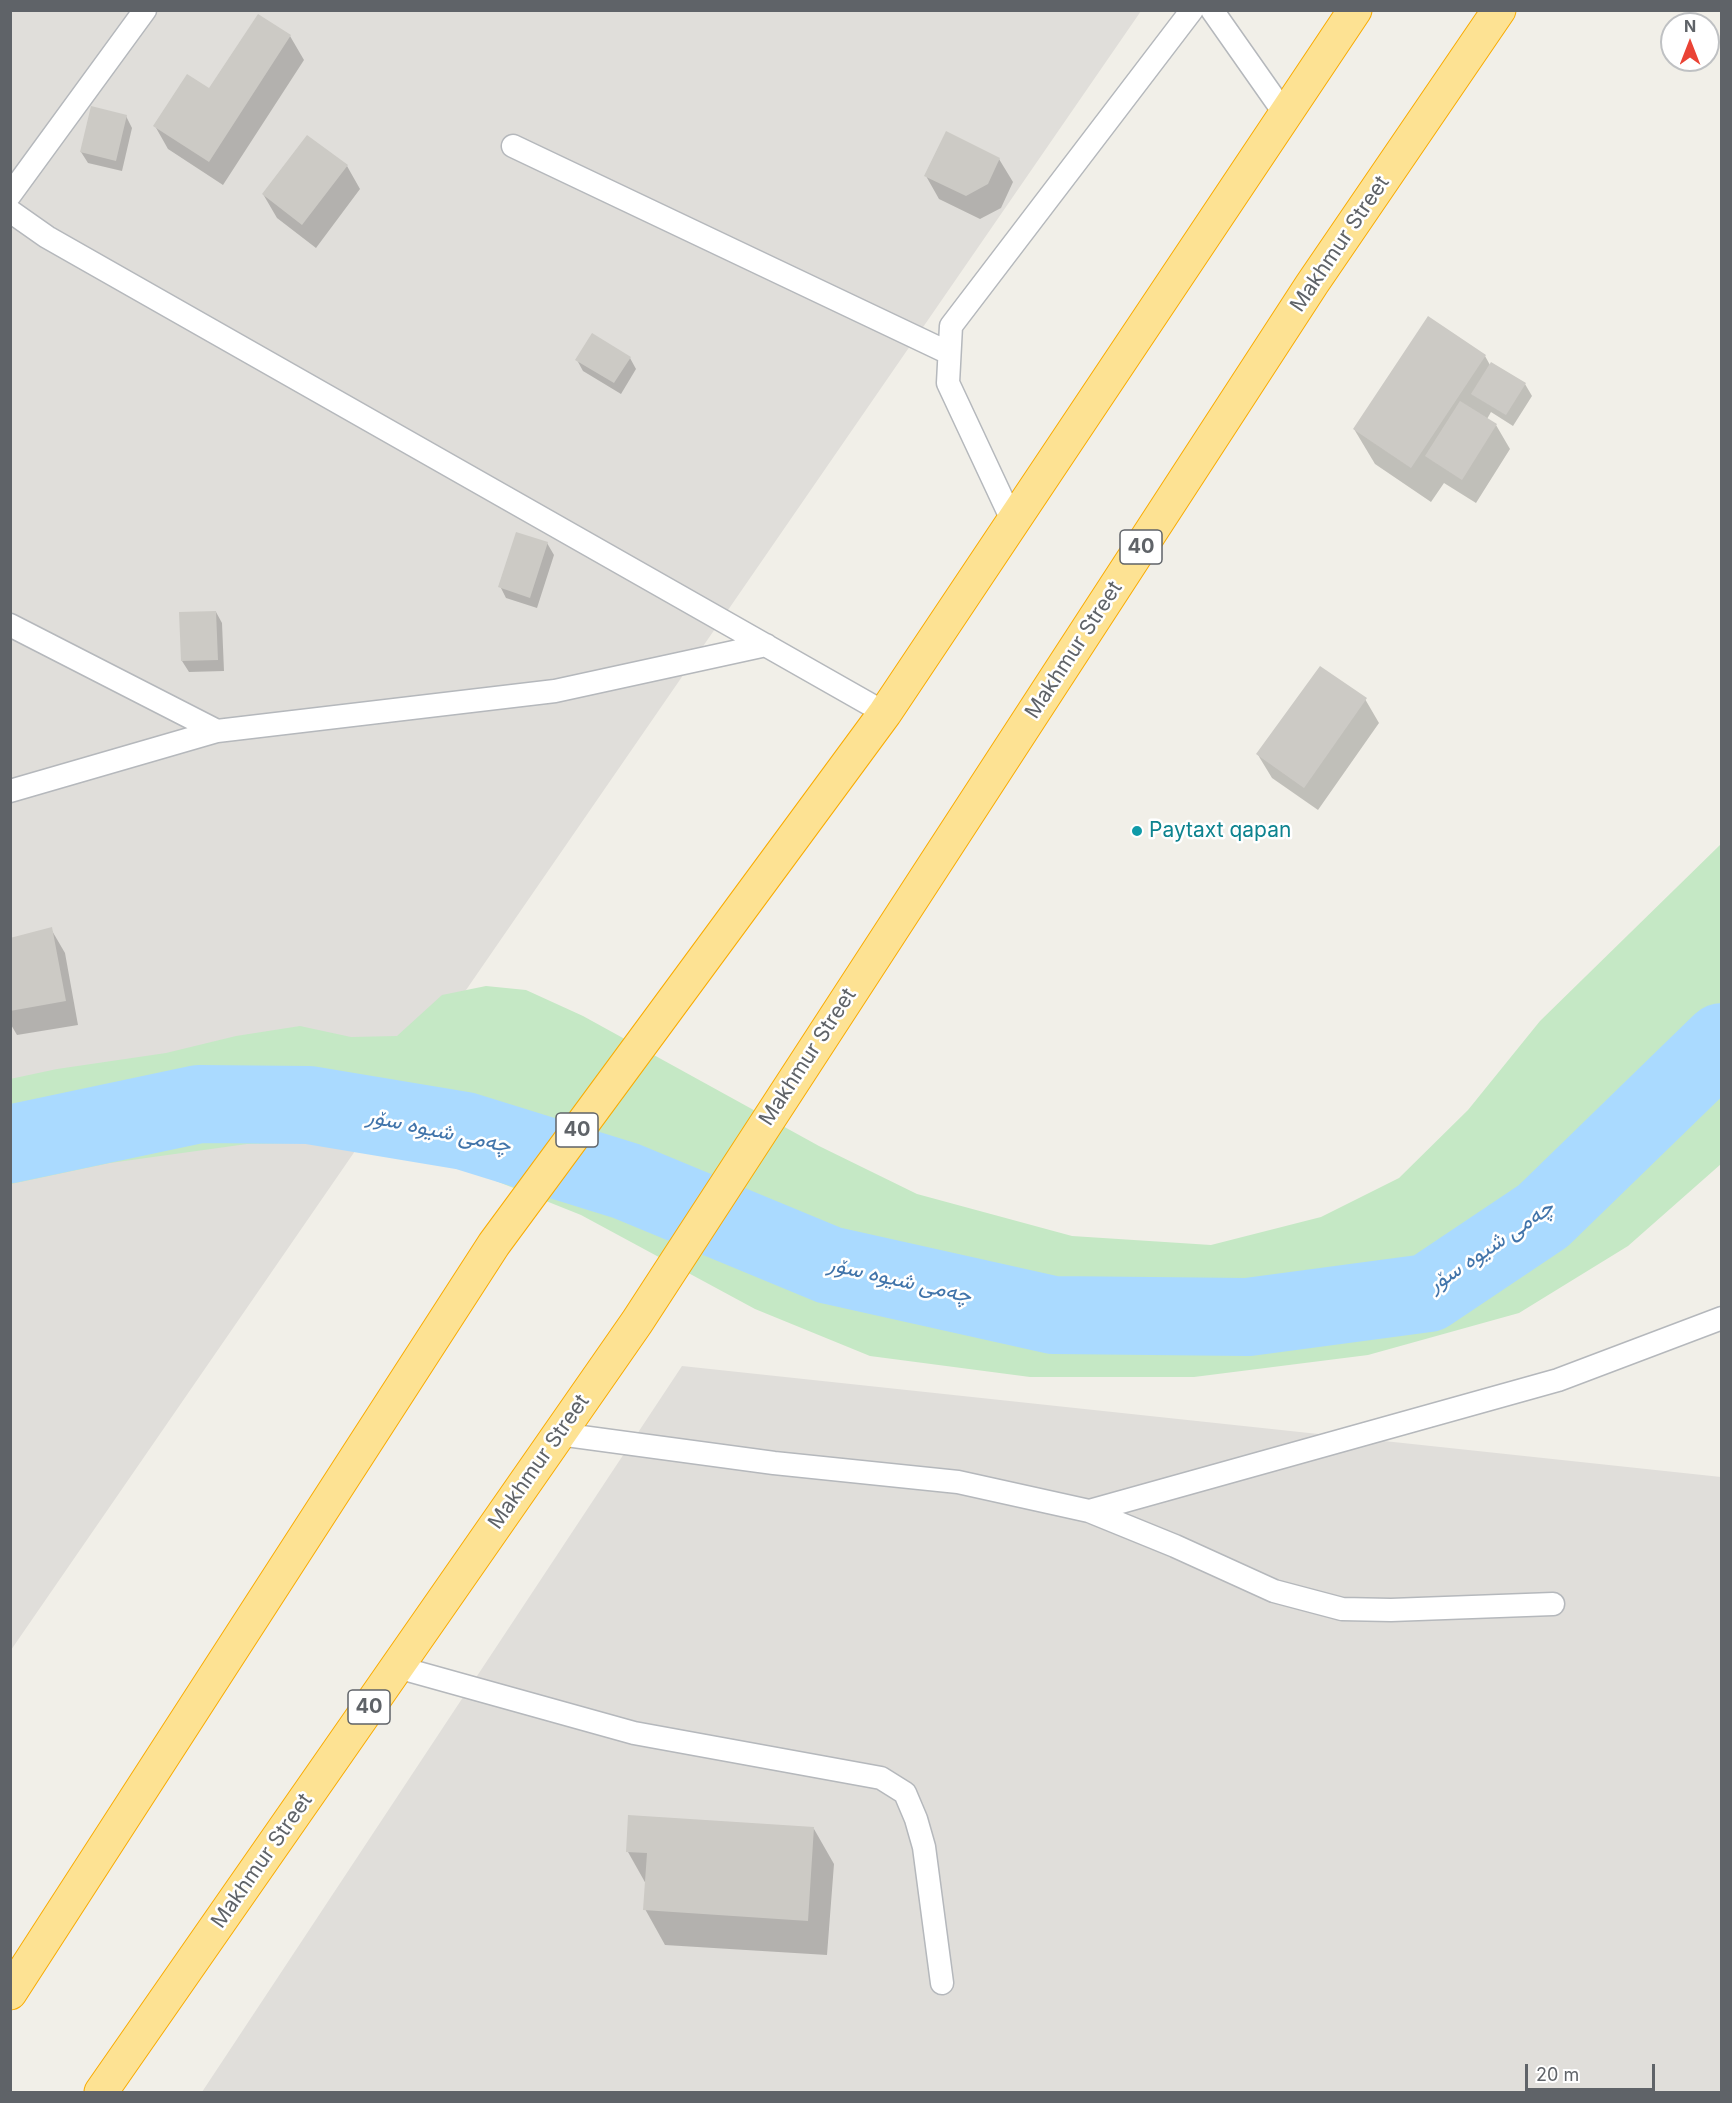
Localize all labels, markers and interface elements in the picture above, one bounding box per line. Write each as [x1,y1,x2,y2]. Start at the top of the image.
north arrow [1660,12,1720,72]
text: N [1684,16,1696,36]
street label: Makhmur Street [1285,171,1395,317]
road number: 40 [1120,530,1162,564]
street label: Makhmur Street [1020,577,1128,723]
place label: Paytaxt qapan [1149,818,1291,844]
marker: Paytaxt qapan [1130,824,1144,838]
street label: Makhmur Street [754,984,862,1130]
water label: چەمی شیوە سۆر [365,1103,513,1159]
road number: 40 [556,1113,598,1147]
water label: چەمی شیوە سۆر [1423,1194,1559,1298]
water label: چەمی شیوە سۆر [826,1251,974,1309]
street label: Makhmur Street [483,1390,595,1534]
road number: 40 [348,1690,390,1724]
street label: Makhmur Street [206,1789,318,1933]
scale bar [1528,2052,1658,2090]
text: 20 m [1536,2064,1579,2085]

